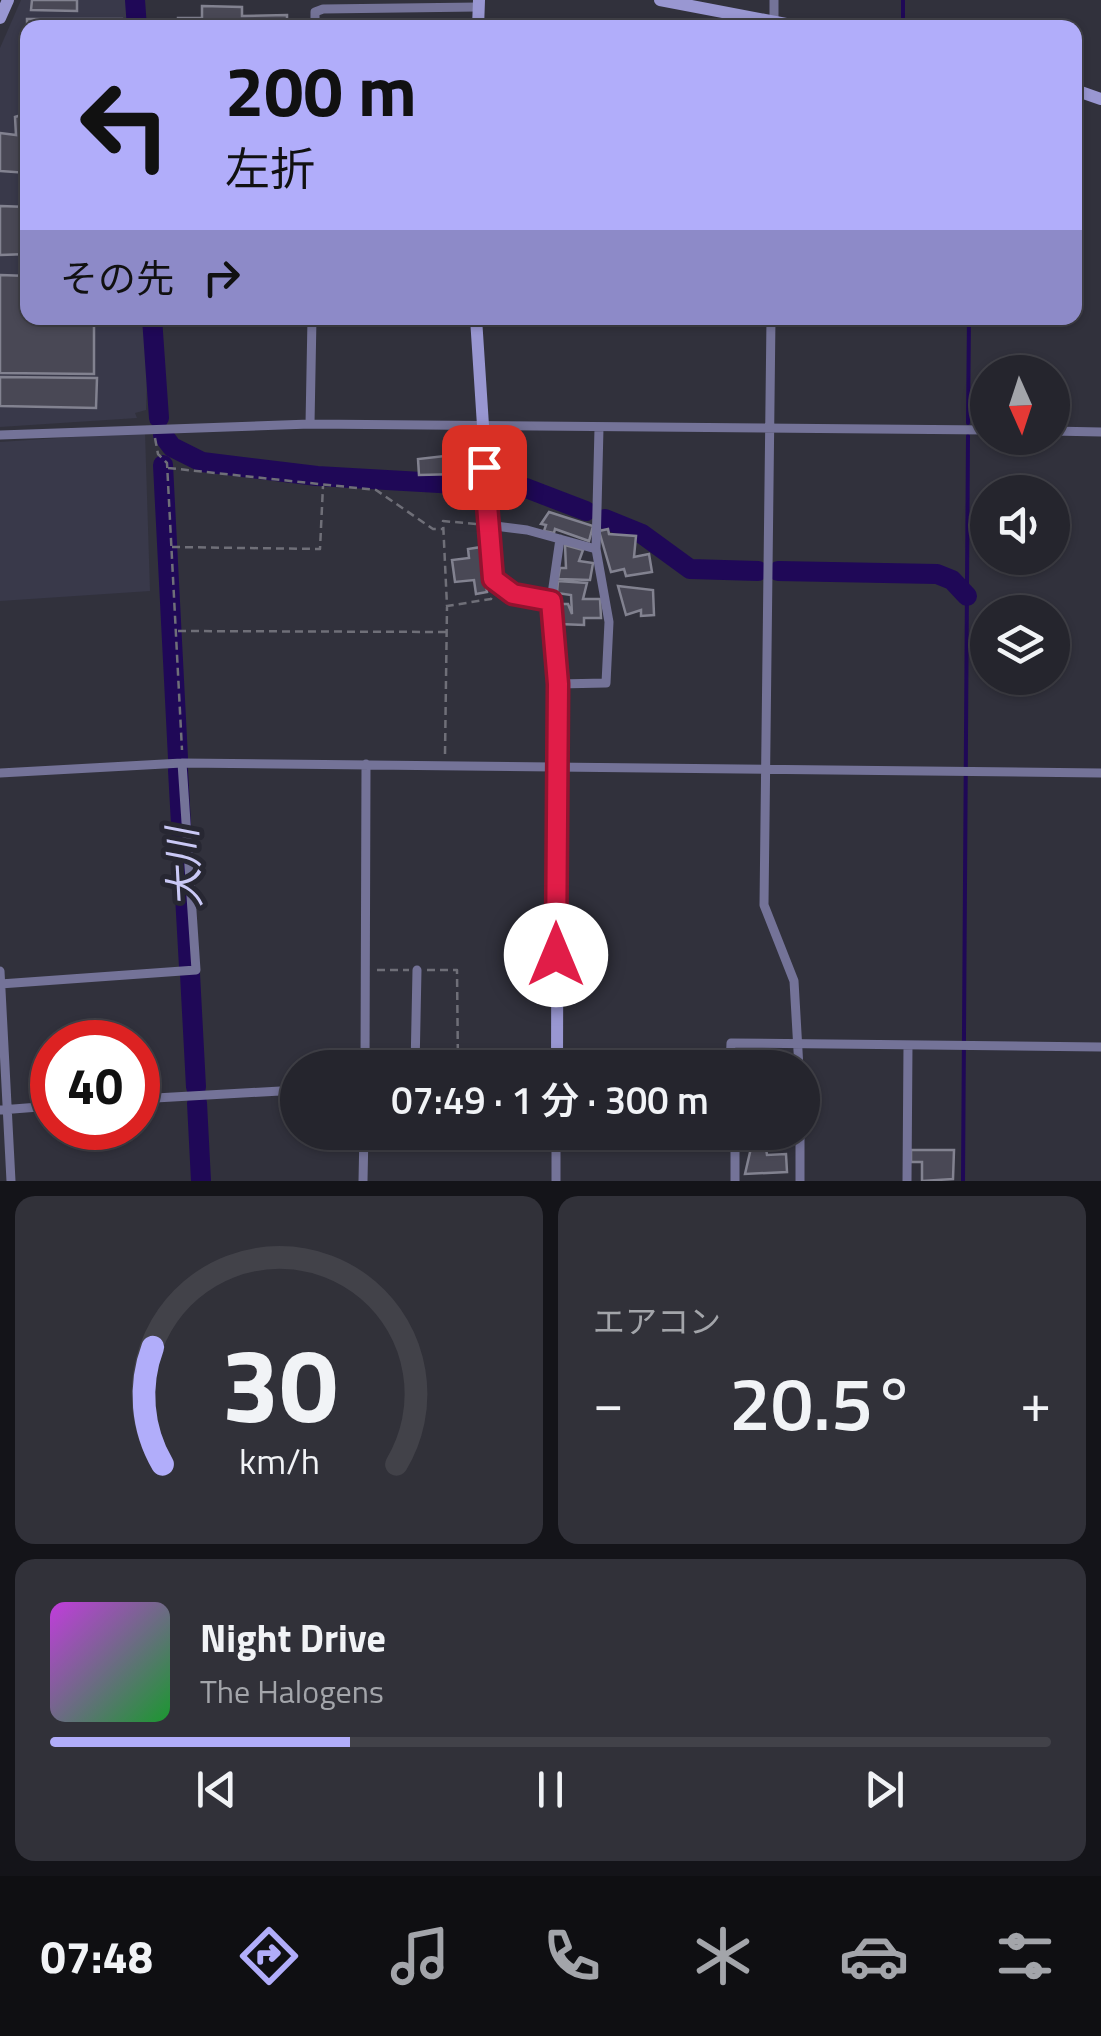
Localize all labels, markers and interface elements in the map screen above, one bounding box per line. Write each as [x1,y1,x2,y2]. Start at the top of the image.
text: 200 m [225,37,417,143]
icon: left [60,60,190,190]
text: 左折 [225,134,315,202]
text: その先 [60,249,174,307]
icon: right [194,250,249,305]
north arrow [970,355,1070,455]
map controls [970,355,1070,695]
pin [442,425,527,510]
icon: arrive [457,440,512,495]
button: sound [970,475,1070,575]
button: layers [970,595,1070,695]
water label: 大川 [151,822,216,910]
position arrow [504,903,608,1007]
speed limit sign: 40 [30,1020,160,1150]
text: 07:49 · 1 分 · 300 m [391,1071,709,1129]
text: エアコン [593,1297,721,1345]
text: 30 [221,1304,337,1462]
text: 20.5° [729,1345,915,1459]
text: − [593,1360,624,1443]
text: + [1020,1360,1051,1443]
text: km/h [239,1433,319,1488]
text: Night Drive [200,1609,386,1667]
text: The Halogens [200,1667,384,1715]
icon: previous [189,1762,244,1817]
icon: pause [523,1762,578,1817]
icon: next [857,1762,912,1817]
icon: directions [234,1921,304,1991]
icon: music [385,1921,455,1991]
icon: phone [537,1921,607,1991]
icon: climate [688,1921,758,1991]
icon: car [839,1921,909,1991]
icon: filters [990,1921,1060,1991]
text: 07:48 [41,1922,153,1990]

